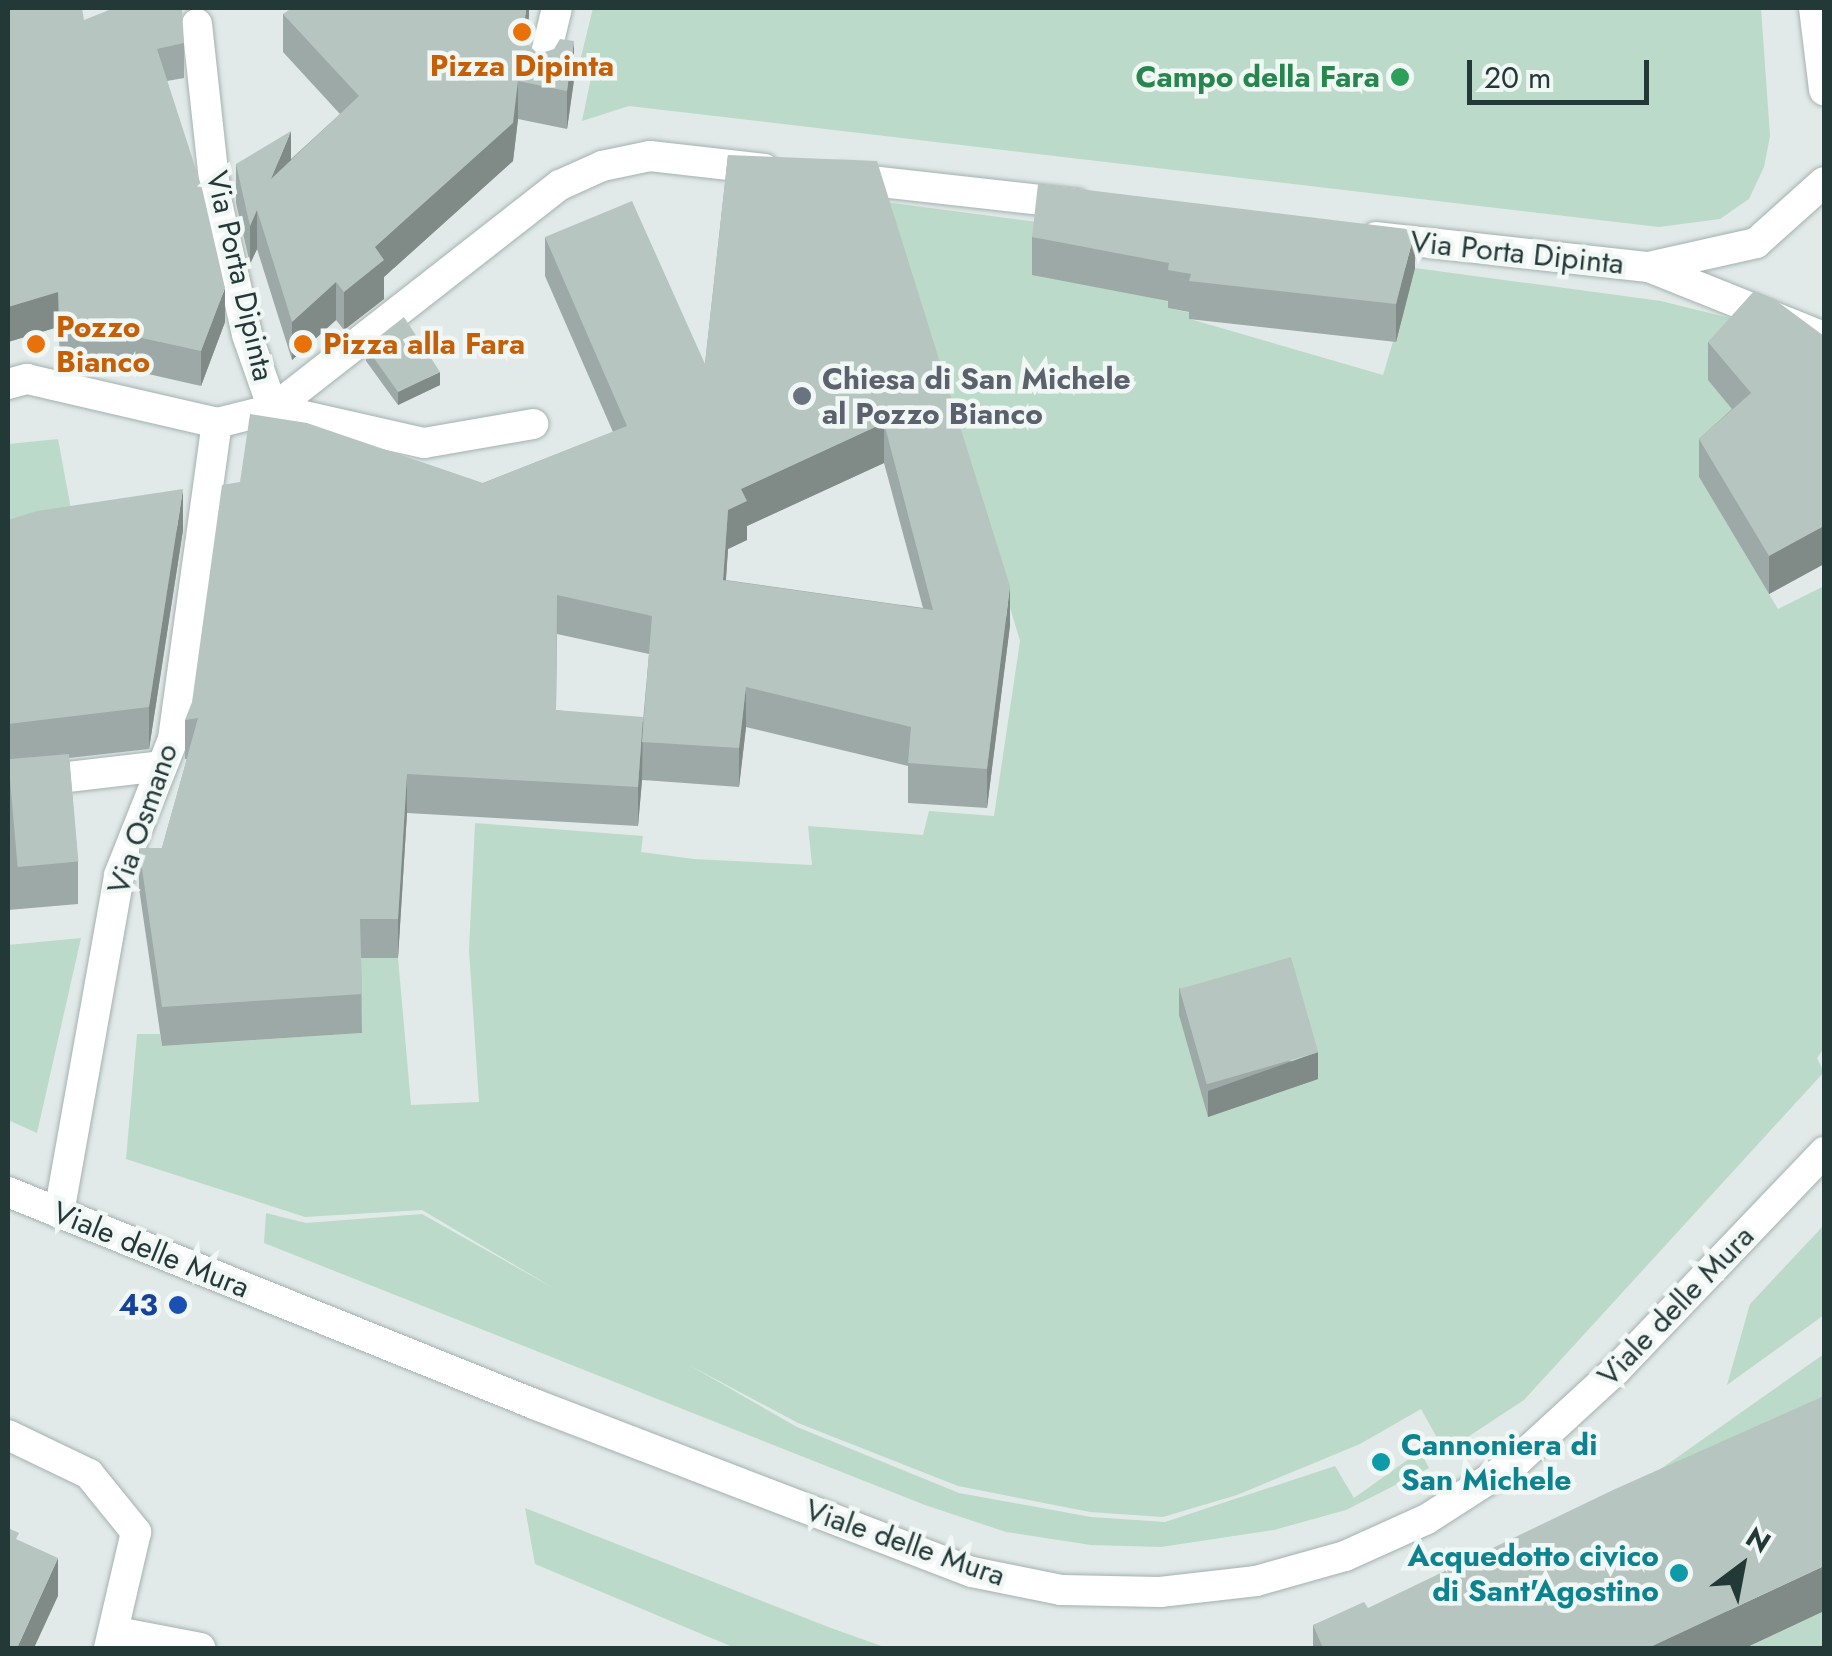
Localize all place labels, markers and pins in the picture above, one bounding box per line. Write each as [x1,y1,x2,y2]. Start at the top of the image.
marker: Pizza Dipinta [511,21,533,43]
place label: Pizza Dipinta [430,48,614,84]
place label: Campo della Fara [1136,59,1380,95]
marker: Campo della Fara [1389,66,1411,88]
place label: Pozzo Bianco [56,309,150,380]
place label: Pizza alla Fara [323,326,525,362]
marker: Pozzo Bianco [25,333,47,355]
marker: Pizza alla Fara [292,333,314,355]
place label: Chiesa di San Michele al Pozzo Bianco [822,361,1131,432]
marker: Chiesa di San Michele al Pozzo Bianco [791,385,813,407]
place label: 43 [118,1287,158,1323]
marker: 43 [167,1294,189,1316]
place label: Cannoniera di San Michele [1401,1427,1597,1498]
marker: Cannoniera di San Michele [1370,1451,1392,1473]
place label: Acquedotto civico di Sant'Agostino [1407,1538,1659,1608]
marker: Acquedotto civico di Sant'Agostino [1668,1562,1690,1584]

